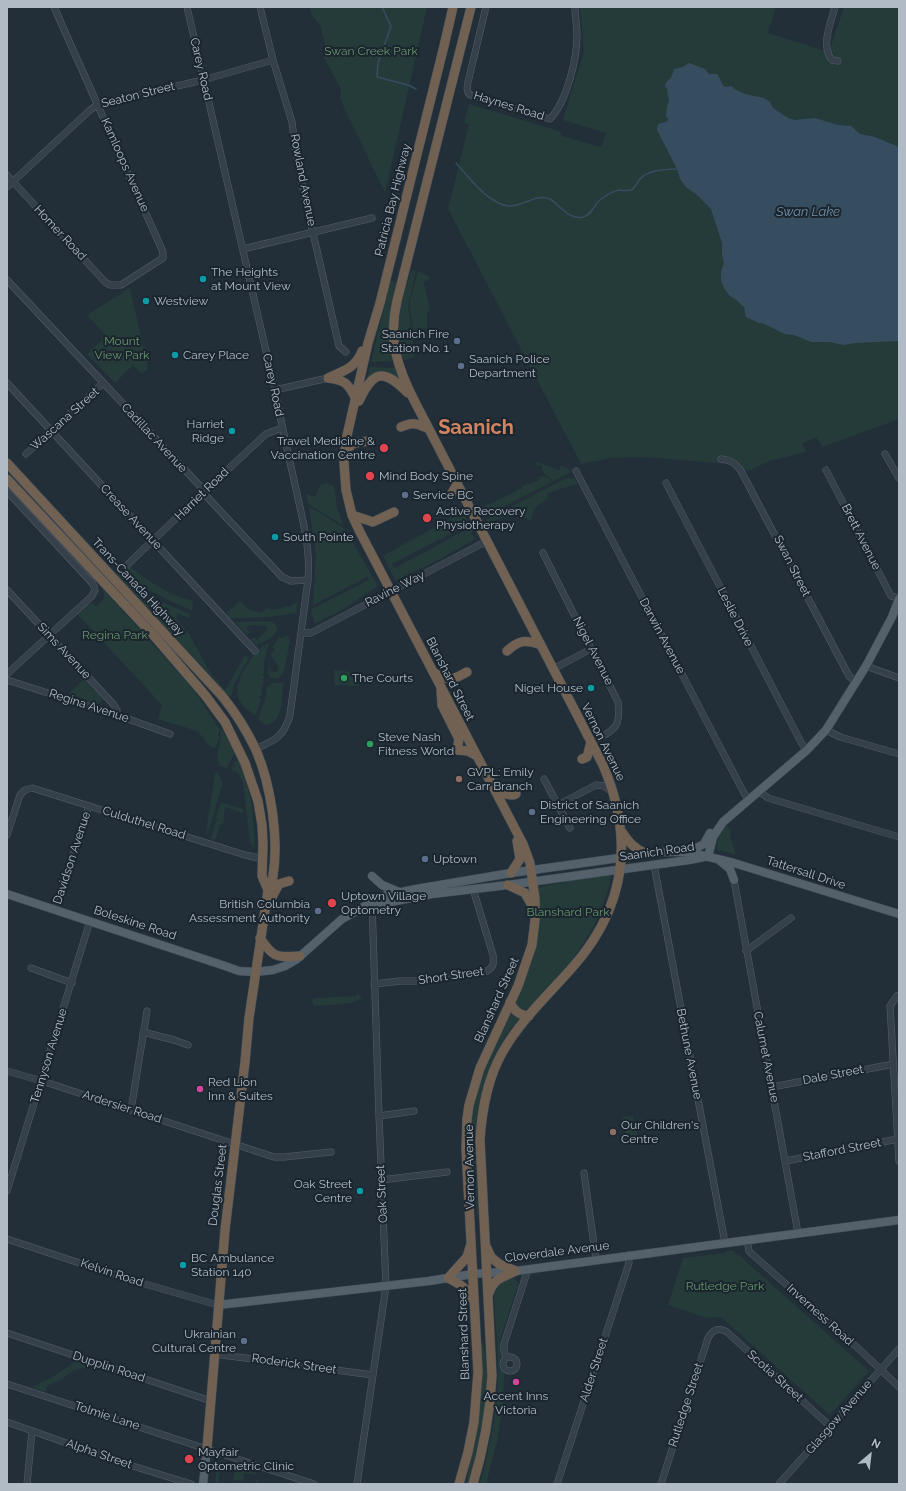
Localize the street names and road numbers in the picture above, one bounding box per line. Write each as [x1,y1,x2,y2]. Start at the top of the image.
street label: Carey Road [187,36,215,102]
street label: Seaton Street [100,79,176,111]
street label: Haynes Road [472,88,546,124]
street label: Kamloops Avenue [98,116,152,214]
street label: Rowland Avenue [287,133,319,227]
street label: Patricia Bay Highway [372,142,414,258]
street label: Homer Road [31,202,89,264]
street label: Carey Road [259,352,287,418]
street label: Wascana Street [28,384,102,454]
street label: Cadillac Avenue [118,400,190,476]
street label: Harriet Road [172,465,232,523]
street label: Crease Avenue [97,481,165,553]
street label: Brett Avenue [838,502,884,572]
street label: Swan Street [770,533,814,599]
street label: Trans-Canada Highway [89,535,187,639]
street label: Ravine Way [363,568,427,610]
street label: Leslie Drive [714,585,756,649]
street label: Darwin Avenue [636,596,688,676]
street label: Nigel Avenue [570,614,616,688]
street label: Sims Avenue [34,620,94,682]
street label: Blanshard Street [423,635,477,723]
street label: Regina Avenue [47,686,131,726]
street label: Vernon Avenue [578,701,628,783]
street label: Culduthel Road [101,803,187,843]
street label: Davidson Avenue [50,810,94,906]
street label: Saanich Road [619,840,695,864]
street label: Tattersall Drive [765,853,847,893]
street label: Boleskine Road [92,903,178,943]
street label: Blanshard Street [472,955,522,1045]
street label: Short Street [417,964,485,988]
street label: Tennyson Avenue [28,1007,70,1105]
street label: Bethune Avenue [673,1007,705,1101]
street label: Calumet Avenue [750,1010,782,1104]
street label: Dale Street [801,1062,865,1088]
street label: Ardersier Road [81,1087,163,1127]
street label: Vernon Avenue [462,1124,478,1210]
street label: Stafford Street [802,1135,882,1165]
street label: Douglas Street [206,1143,230,1227]
street label: Oak Street [373,1165,391,1223]
street label: Cloverdale Avenue [504,1238,610,1266]
street label: Kelvin Road [79,1256,145,1290]
street label: Inverness Road [784,1281,856,1349]
street label: Blanshard Street [455,1288,473,1380]
street label: Alder Street [577,1336,611,1404]
street label: Scotia Street [744,1347,806,1405]
street label: Dupplin Road [71,1349,147,1385]
street label: Roderick Street [251,1351,337,1377]
street label: Rutledge Street [666,1361,706,1449]
street label: Glasgow Avenue [803,1377,875,1457]
street label: Tolmie Lane [73,1399,141,1433]
street label: Alpha Street [64,1436,134,1472]

